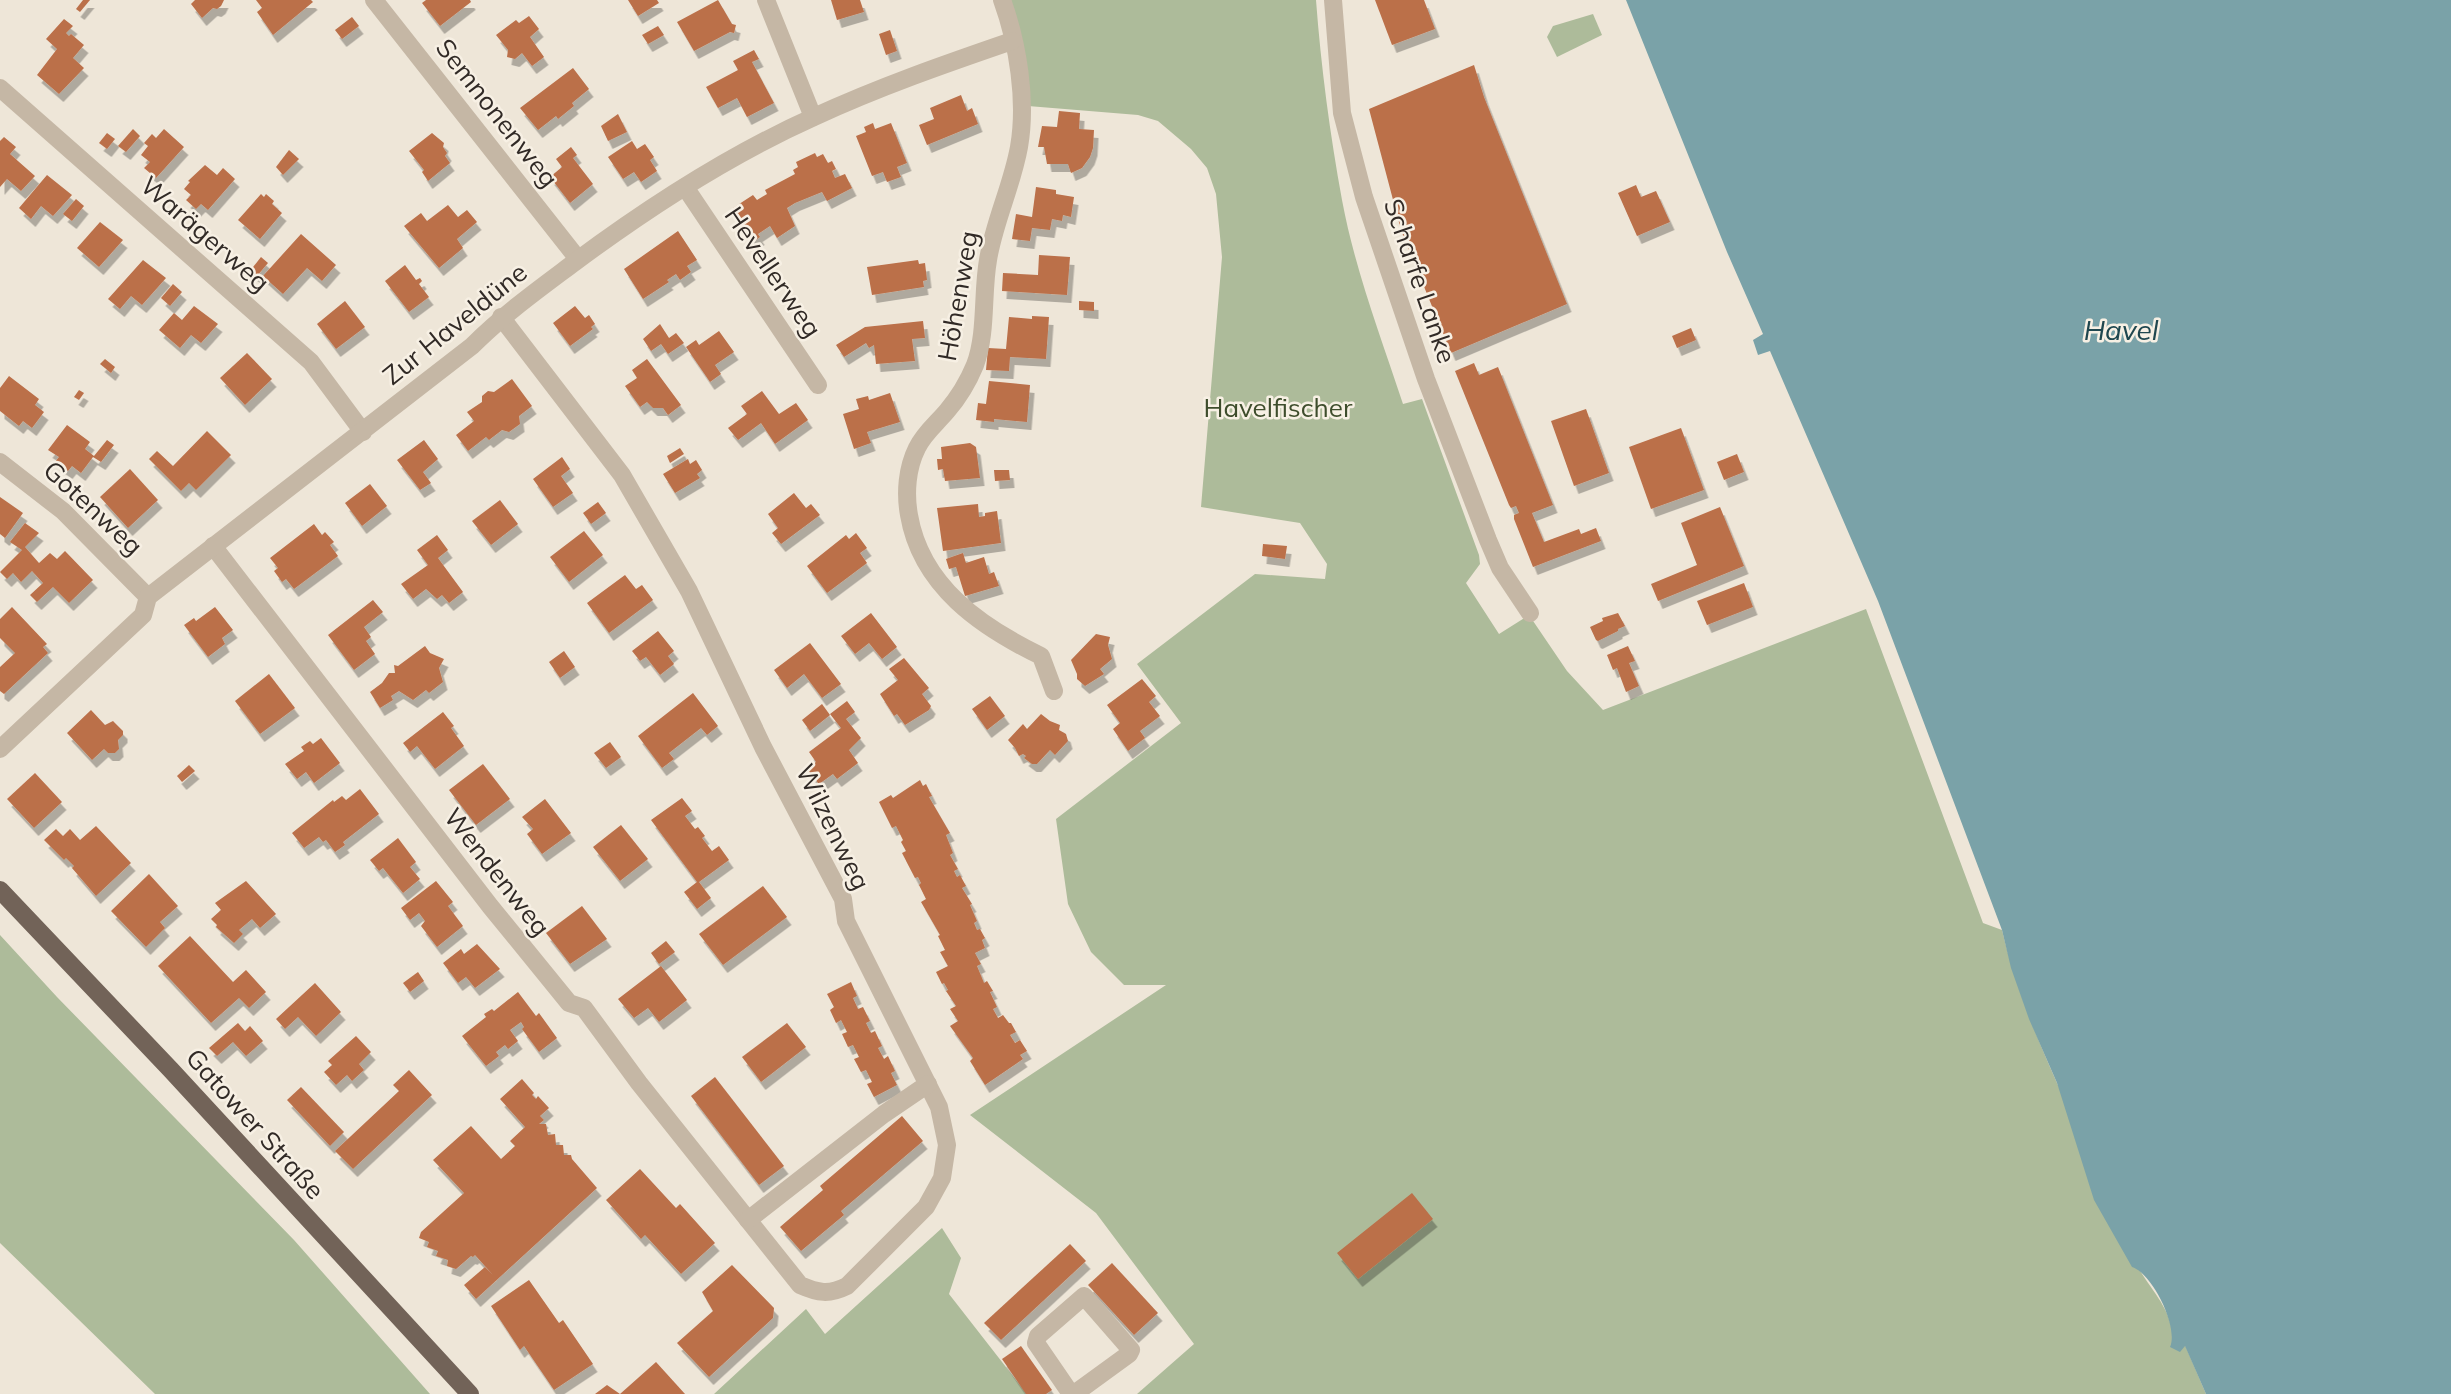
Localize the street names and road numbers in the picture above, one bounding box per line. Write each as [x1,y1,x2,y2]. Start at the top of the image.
street label: Semnonenweg [429,32,566,194]
street label: Warägerweg [134,169,277,299]
street label: Scharfe Lanke [1377,194,1464,367]
street label: Hevellerweg [718,200,829,343]
street label: Höhenweg [930,228,985,364]
street label: Zur Haveldüne [376,255,533,392]
street label: Gotenweg [37,453,150,562]
street label: Wilzenweg [789,758,878,895]
street label: Wendenweg [437,801,558,942]
street label: Gatower Straße [179,1041,332,1206]

